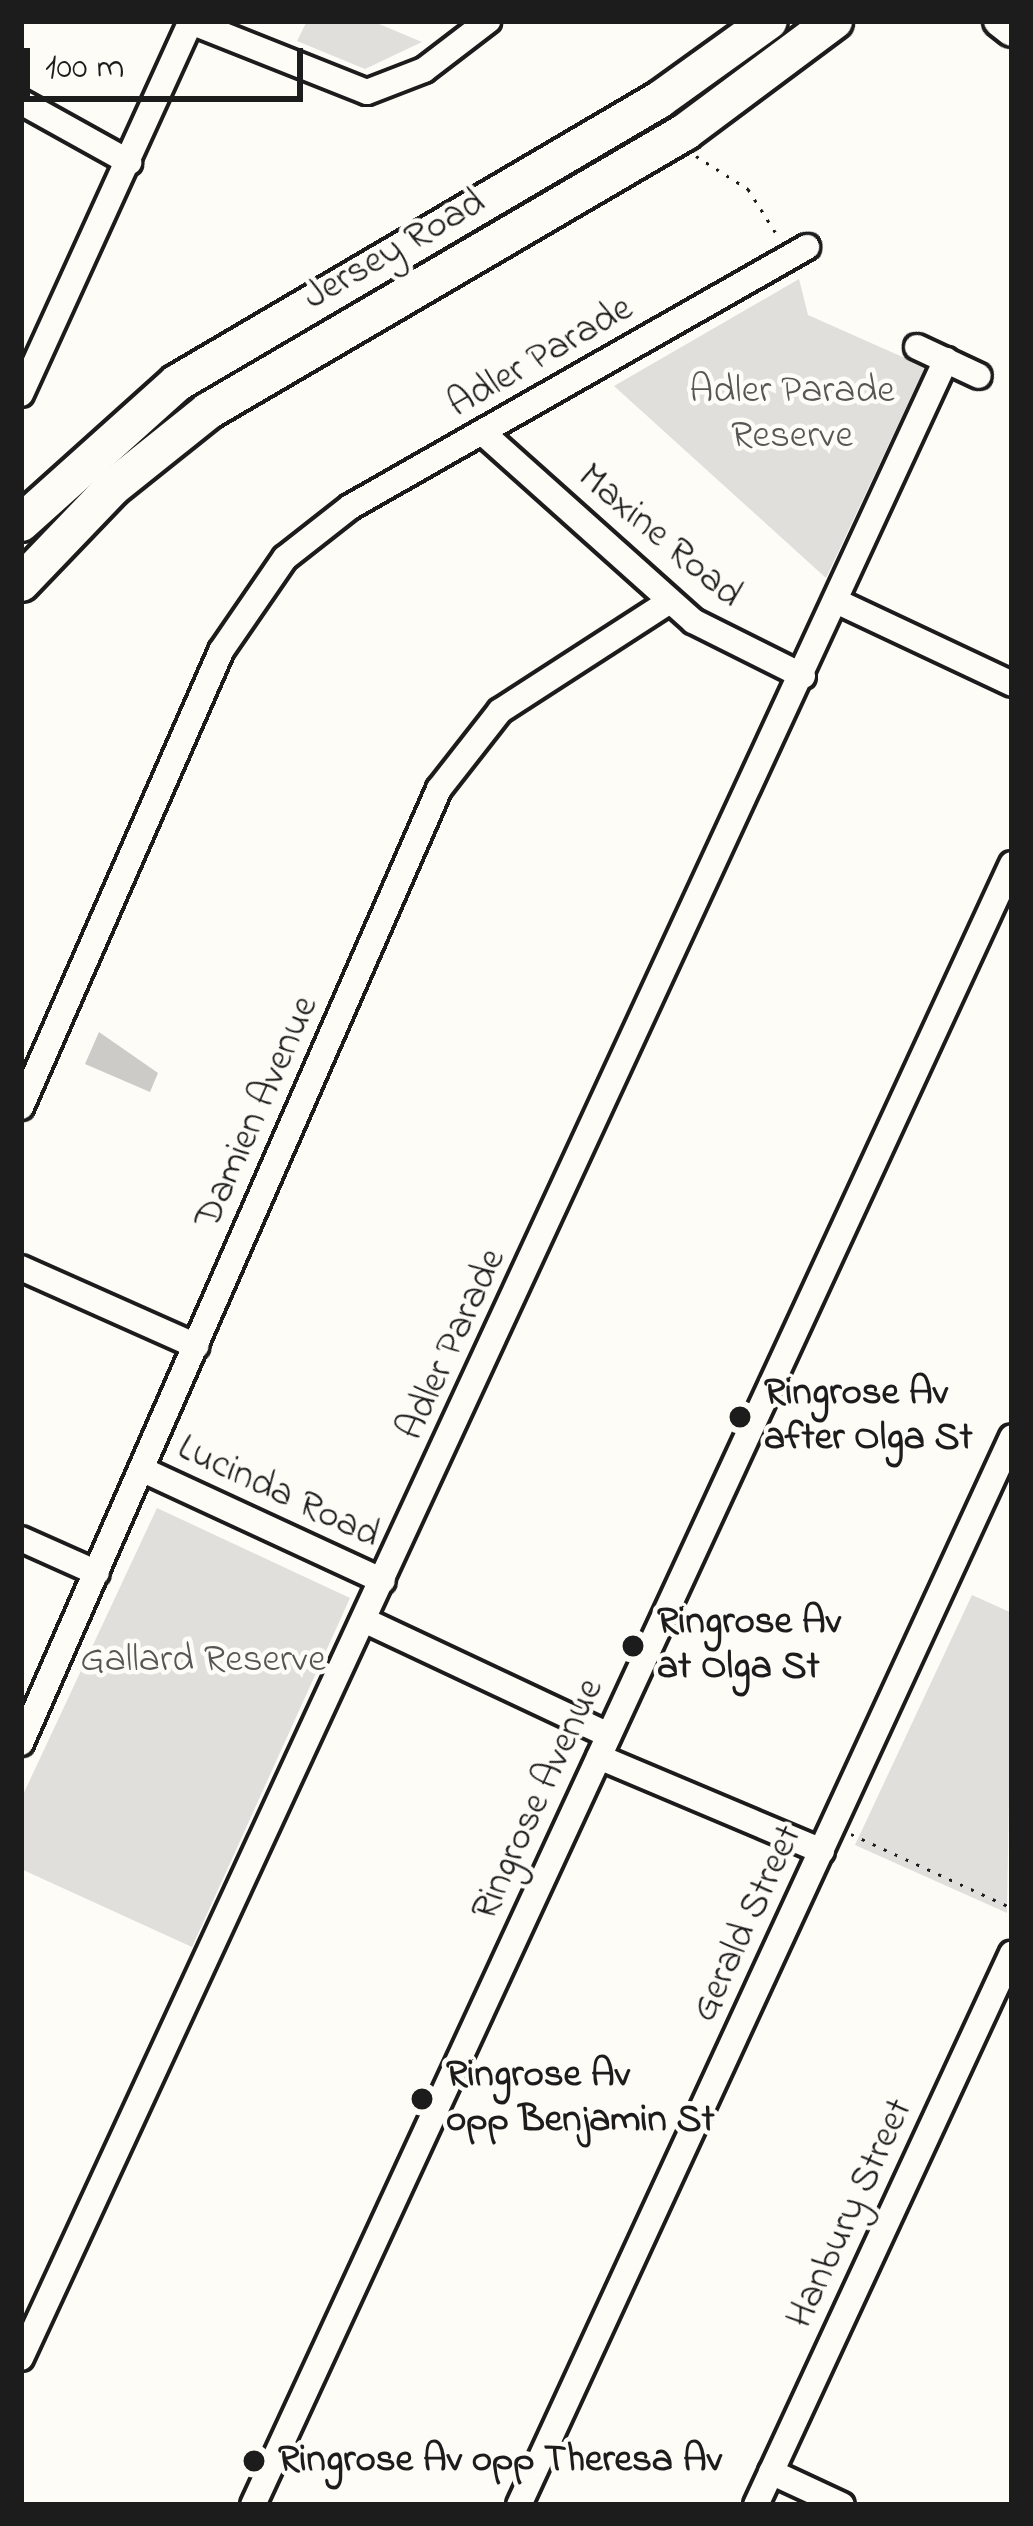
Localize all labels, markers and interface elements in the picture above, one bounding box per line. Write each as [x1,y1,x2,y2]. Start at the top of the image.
scale bar [30,24,309,98]
text: 100 m [45,42,125,95]
street label: Jersey Road [296,180,494,322]
street label: Adler Parade [440,286,642,430]
park label: Adler Parade Reserve [689,370,895,461]
street label: Maxine Road [567,455,751,619]
street label: Damien Avenue [186,989,330,1237]
street label: Adler Parade [388,1242,518,1448]
place label: Ringrose Av after Olga St [764,1372,973,1463]
marker: Ringrose Av after Olga St [727,1404,753,1430]
street label: Lucinda Road [169,1426,387,1560]
place label: Ringrose Av at Olga St [657,1601,841,1692]
marker: Ringrose Av at Olga St [620,1633,646,1659]
park label: Gallard Reserve [80,1638,326,1684]
street label: Ringrose Avenue [463,1672,615,1928]
street label: Gerald Street [682,1818,814,2030]
place label: Ringrose Av opp Benjamin St [446,2054,715,2145]
marker: Ringrose Av opp Benjamin St [409,2086,435,2112]
street label: Hanbury Street [777,2092,925,2336]
place label: Ringrose Av opp Theresa Av [278,2438,722,2484]
marker: Ringrose Av opp Theresa Av [241,2448,267,2474]

